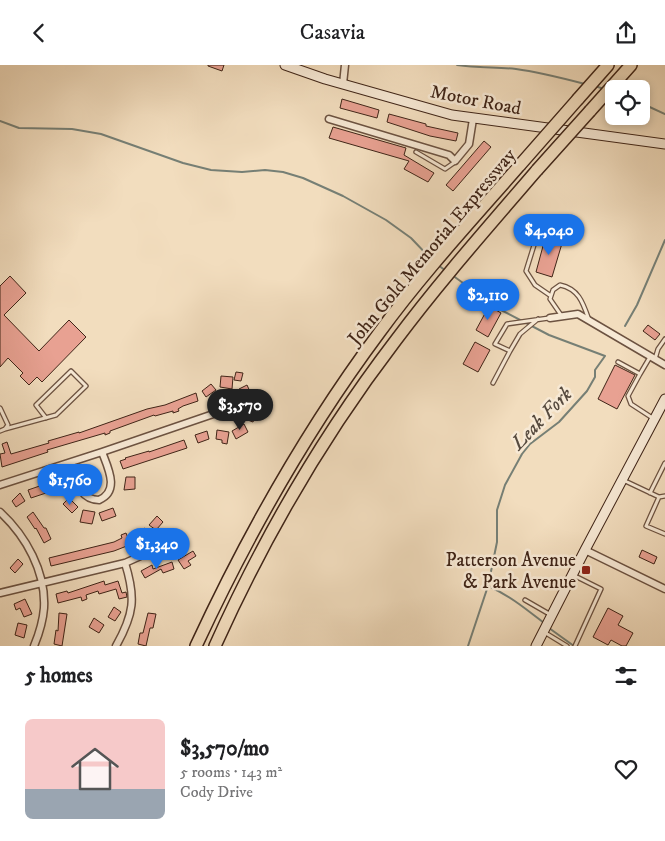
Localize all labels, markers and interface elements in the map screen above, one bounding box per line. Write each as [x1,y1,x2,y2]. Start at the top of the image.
icon: back [25,19,53,47]
text: Casavia [300,19,365,46]
icon: share [612,19,640,47]
street label: Motor Road [428,80,524,121]
map controls [605,80,650,125]
button: locate [605,80,650,125]
street label: John Gold Memorial Expressway [342,143,522,351]
pin: $4,040 [508,213,590,256]
text: $4,040 [524,220,574,240]
pin: $2,110 [447,279,529,321]
text: $2,110 [467,285,509,305]
water label: Leak Fork [505,382,578,456]
pin: $3,570 [199,389,281,431]
text: $3,570 [218,395,262,415]
pin: $1,760 [29,463,111,506]
text: $1,760 [48,470,92,490]
pin: $1,340 [116,527,198,570]
text: $1,340 [136,534,178,554]
place label: Patterson Avenue & Park Avenue [445,549,576,594]
marker: Patterson Avenue & Park Avenue [580,564,592,576]
icon: filters [612,662,640,690]
text: 5 homes [25,663,93,689]
text: $3,570/mo [180,736,269,762]
icon: home [65,739,125,799]
icon: heart [612,755,640,783]
text: 5 rooms · 143 m² [180,762,282,782]
text: Cody Drive [180,782,253,802]

